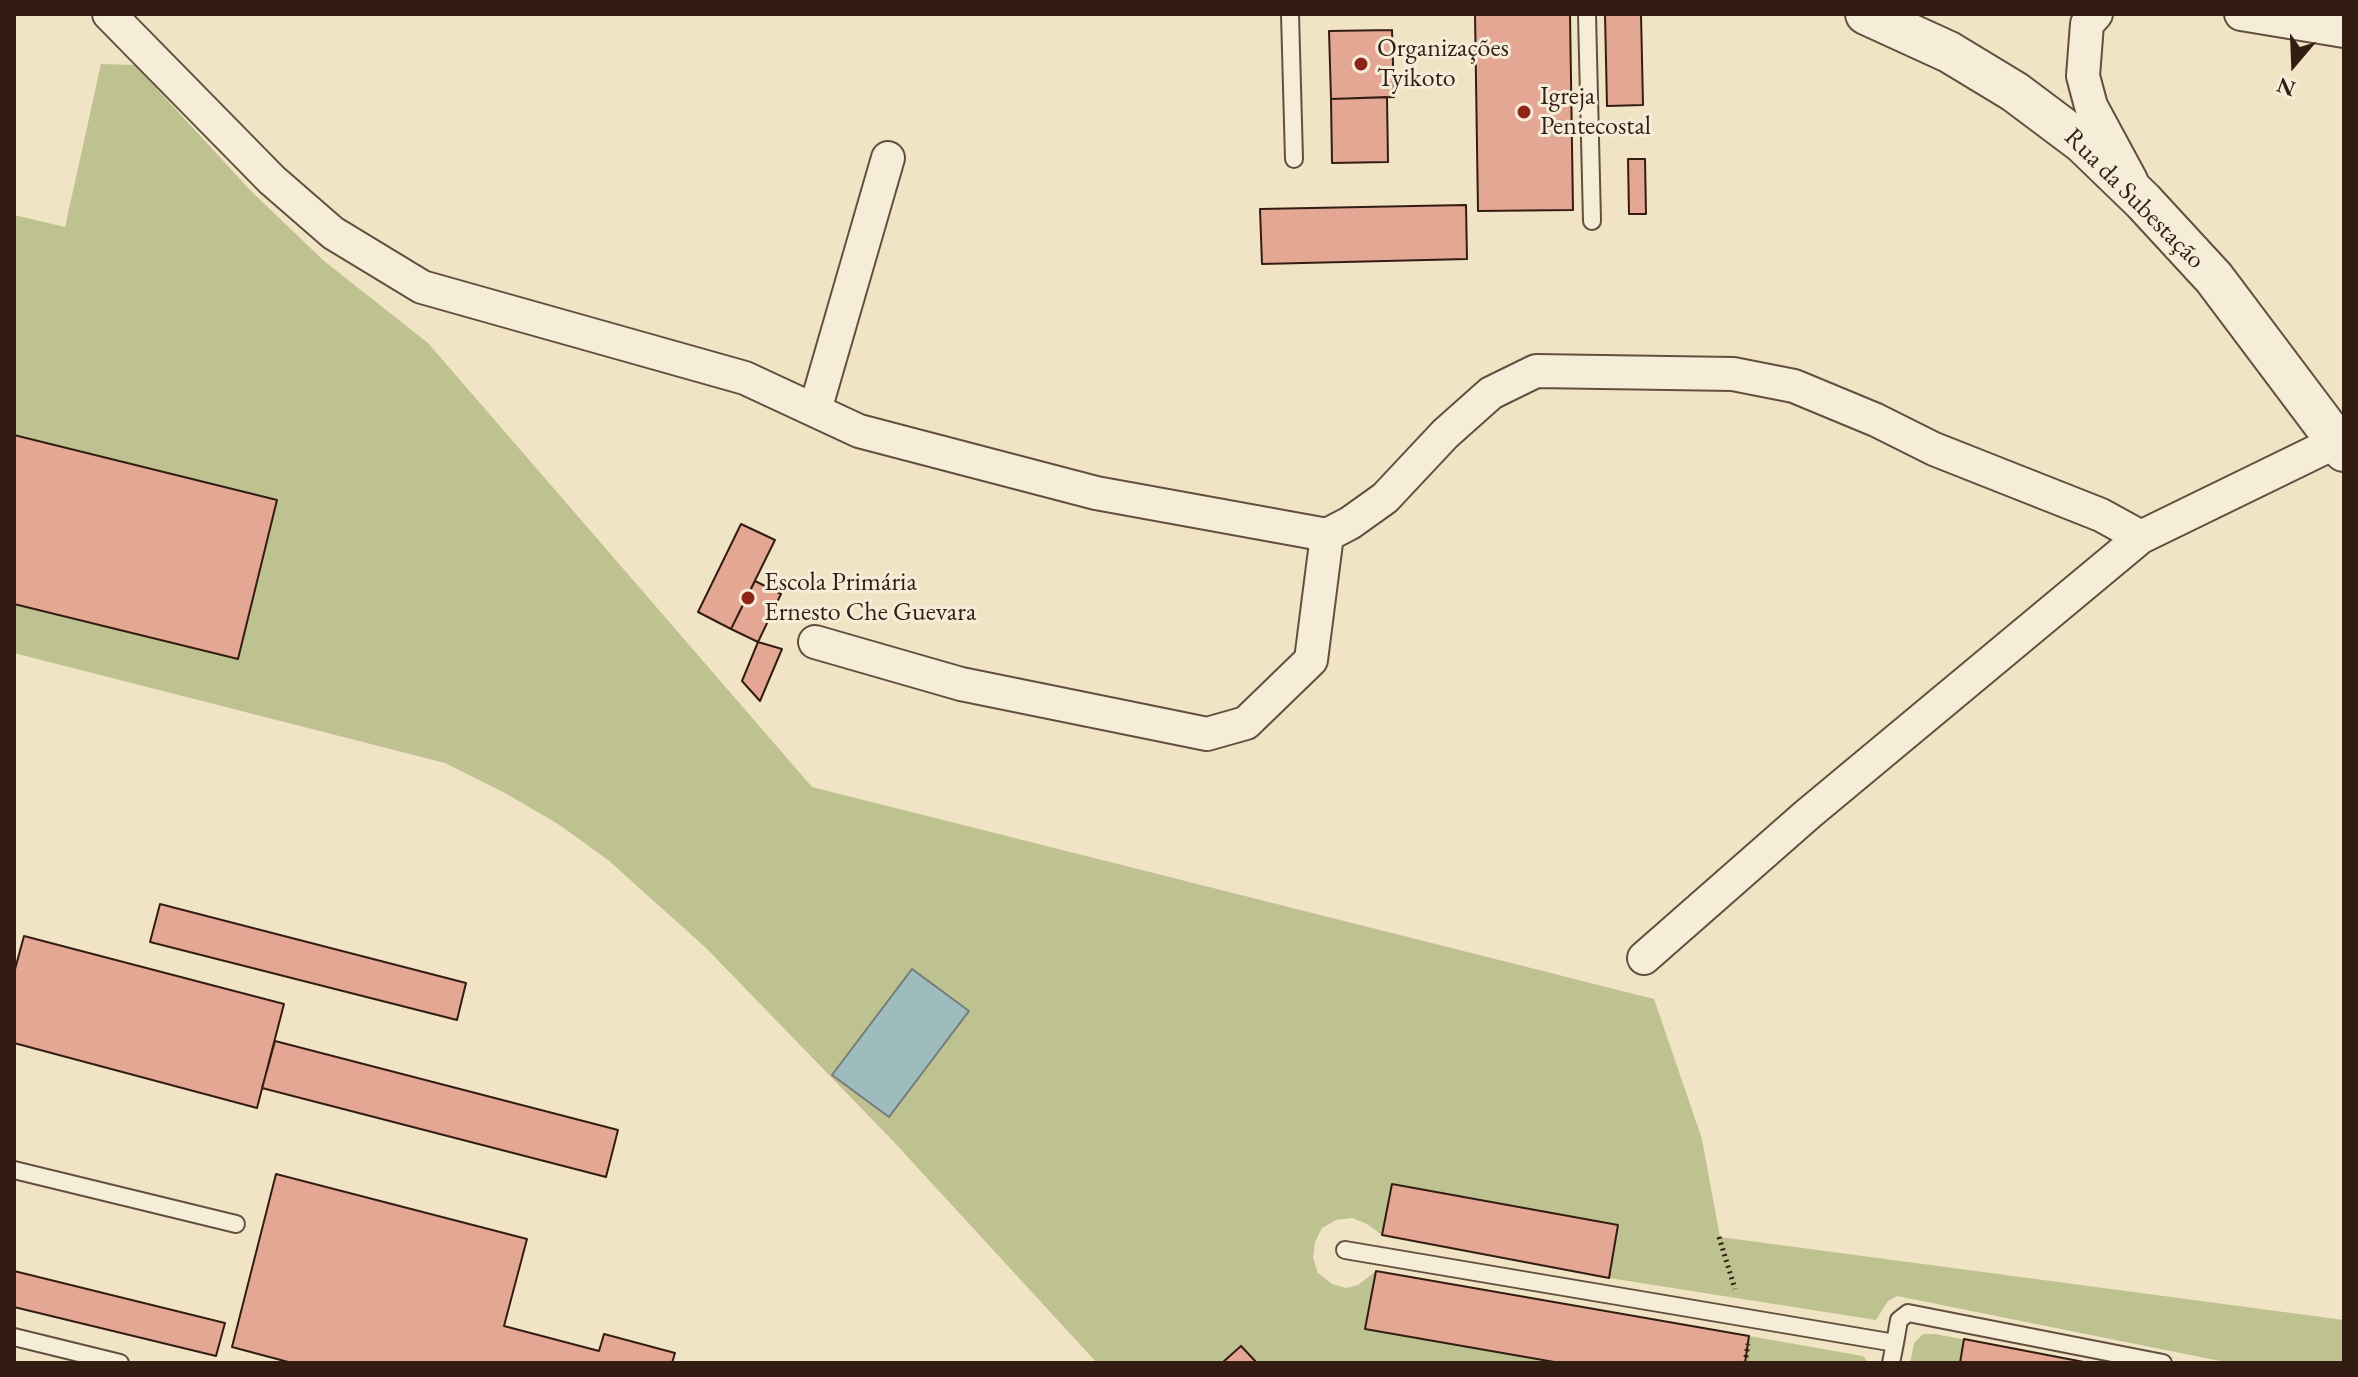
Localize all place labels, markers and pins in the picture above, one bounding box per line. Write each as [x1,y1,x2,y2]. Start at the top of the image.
place label: Organizações Tyikoto [1377,33,1509,94]
marker: Organizações Tyikoto [1352,55,1370,73]
place label: Igreja Pentecostal [1540,81,1651,142]
marker: Igreja Pentecostal [1515,103,1533,121]
place label: Escola Primária Ernesto Che Guevara [764,567,976,628]
marker: Escola Primária Ernesto Che Guevara [739,589,757,607]

